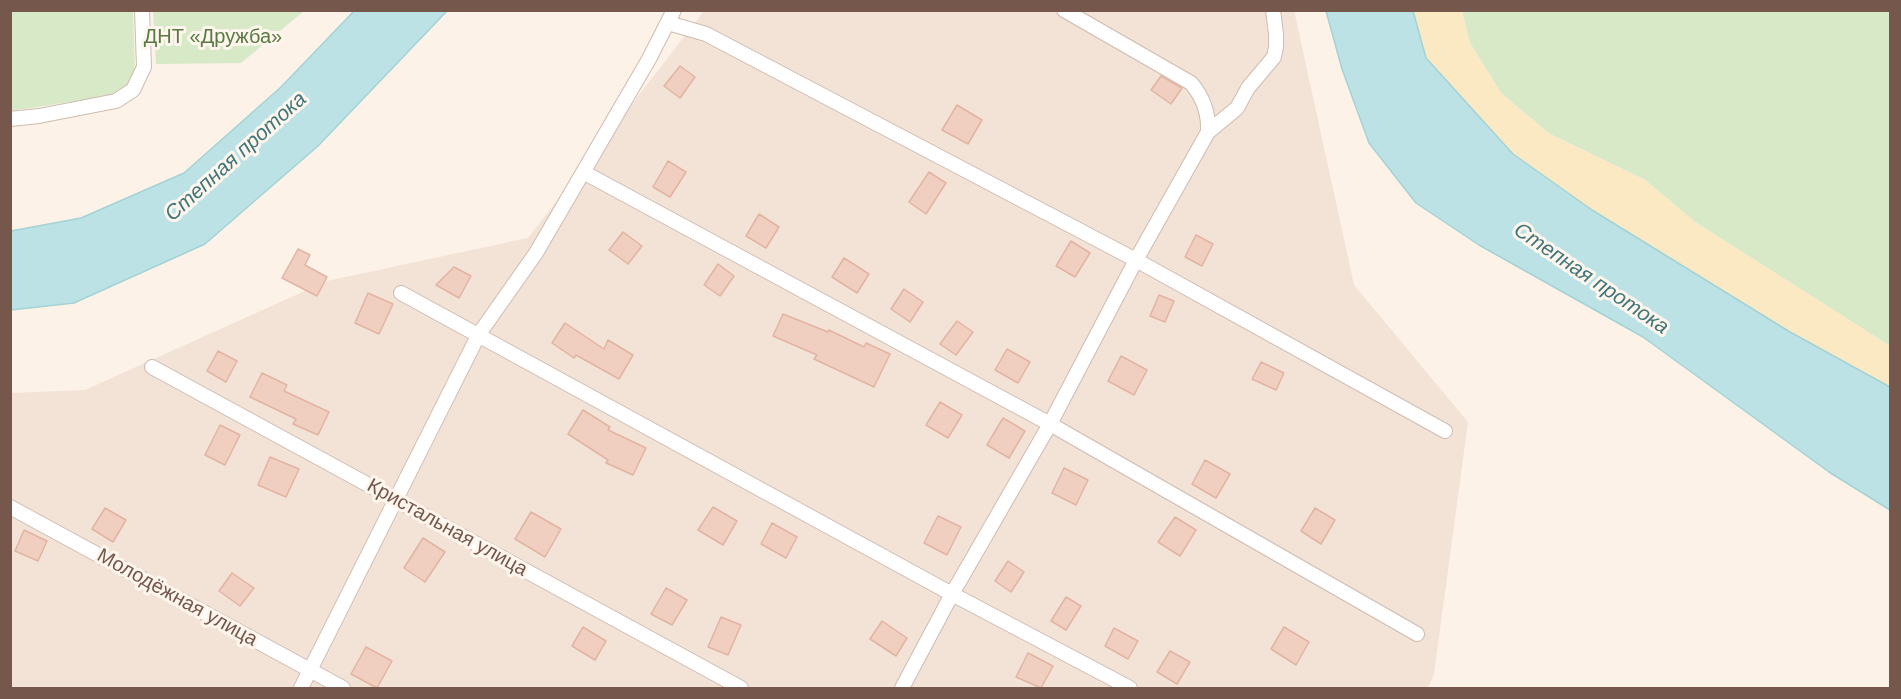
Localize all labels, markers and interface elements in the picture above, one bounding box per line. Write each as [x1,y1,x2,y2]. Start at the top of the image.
park label: ДНТ «Дружба» [144,25,282,49]
water label: Степная протока [160,87,312,227]
water label: Степная протока [1509,218,1673,340]
street label: Кристальная улица [363,474,531,582]
street label: Молодёжная улица [93,544,261,652]

